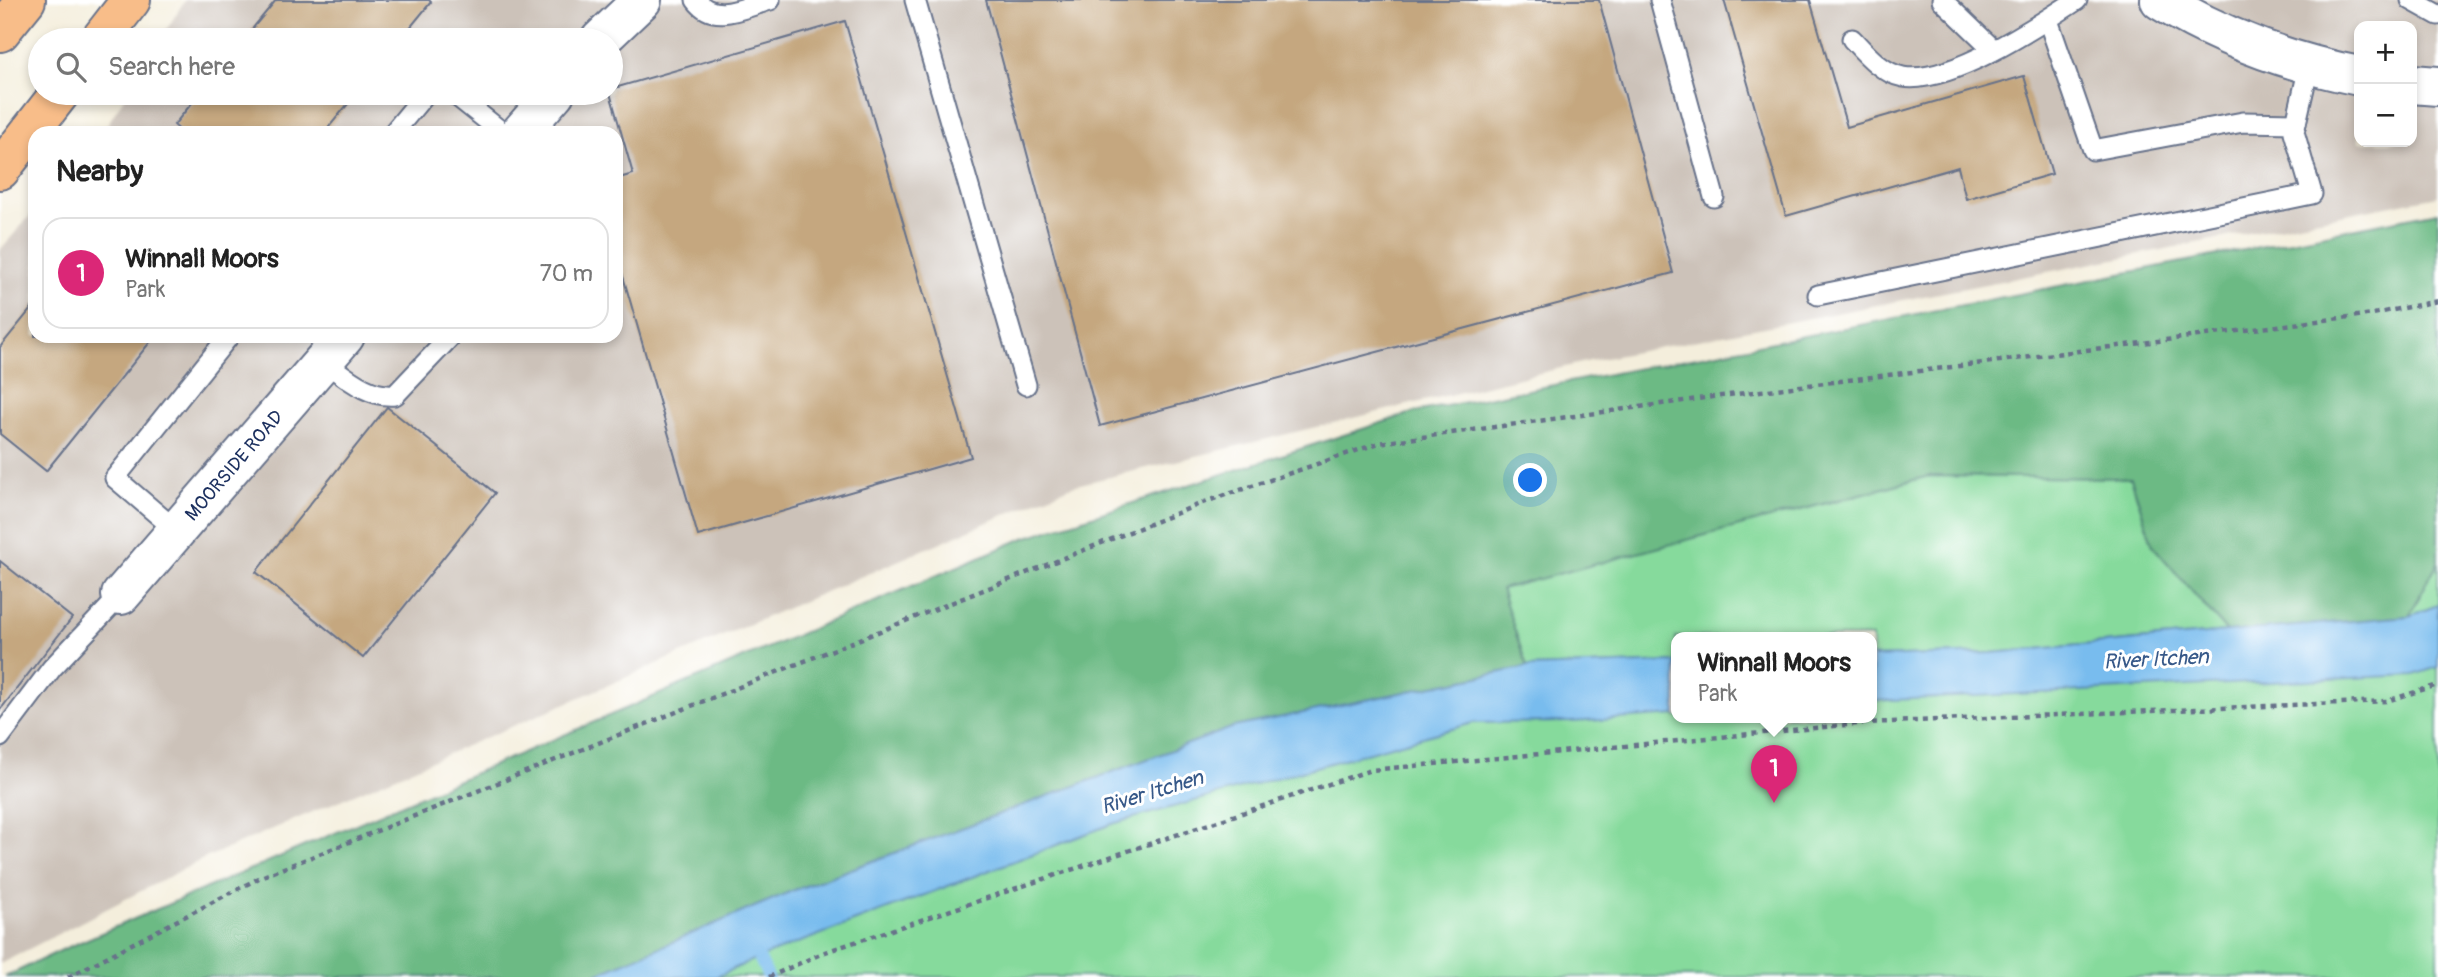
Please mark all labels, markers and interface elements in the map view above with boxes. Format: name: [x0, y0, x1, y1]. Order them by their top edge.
map controls: [2354, 21, 2417, 147]
button: +: [2354, 21, 2417, 84]
search box: [28, 28, 623, 105]
icon: search: [52, 48, 90, 86]
text: Search here: [108, 51, 235, 83]
button: −: [2354, 84, 2417, 147]
text: Nearby: [56, 153, 143, 190]
text: Winnall Moors: [125, 243, 279, 275]
text: 1: [77, 259, 86, 288]
text: 70 m: [540, 259, 593, 288]
text: Park: [125, 275, 165, 304]
street label: MOORSIDE ROAD: [180, 405, 289, 526]
your location: [1513, 463, 1547, 497]
popup: [1671, 632, 1877, 723]
water label: River Itchen: [2103, 643, 2210, 676]
text: Winnall Moors: [1697, 647, 1851, 679]
text: Park: [1697, 679, 1737, 708]
pin: 1: [1751, 745, 1797, 803]
water label: River Itchen: [1098, 764, 1207, 821]

